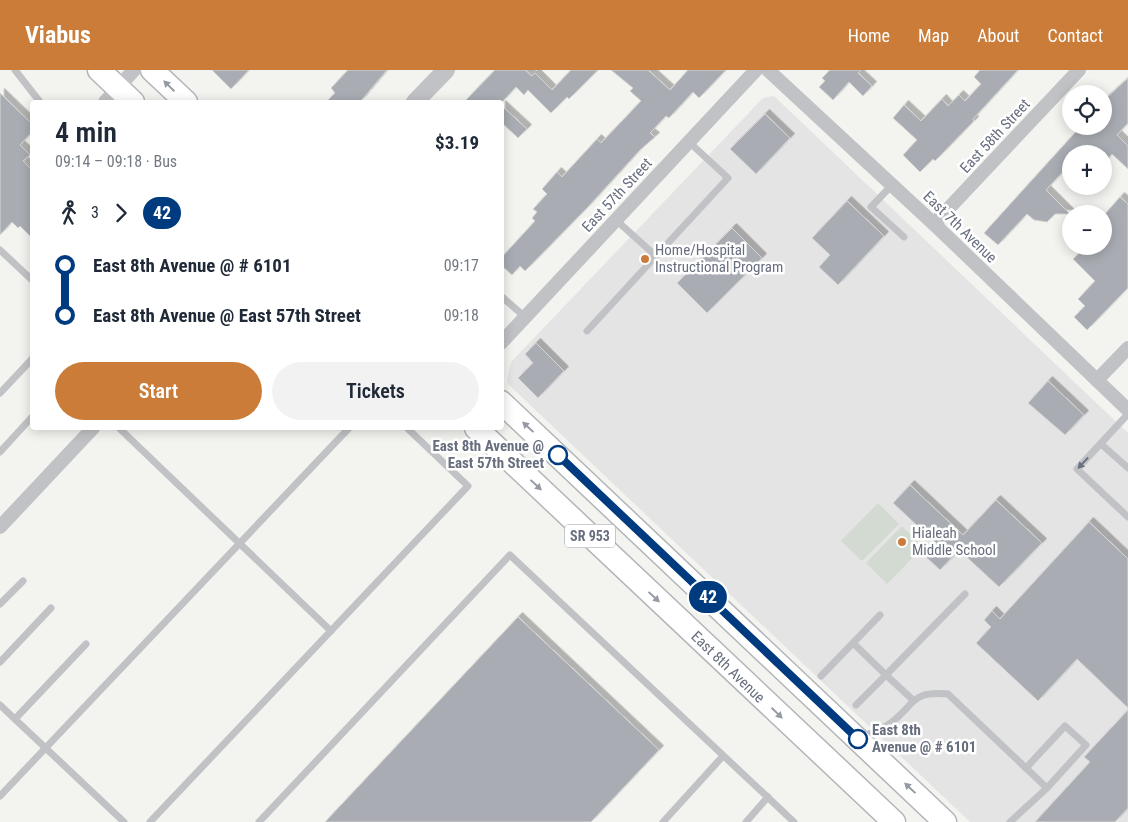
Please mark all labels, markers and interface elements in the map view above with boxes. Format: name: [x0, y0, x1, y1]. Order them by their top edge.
text: Viabus: [25, 21, 91, 49]
text: Home: [848, 25, 890, 46]
text: Map: [918, 25, 949, 46]
text: About: [977, 25, 1019, 46]
text: Contact: [1047, 25, 1103, 46]
one-way arrow: [163, 80, 175, 92]
map controls: [1062, 85, 1112, 255]
button: locate: [1062, 85, 1112, 135]
street label: East 58th Street: [956, 95, 1034, 177]
text: 4 min: [55, 116, 117, 149]
text: $3.19: [435, 131, 479, 154]
button: +: [1062, 145, 1112, 195]
text: 09:14 – 09:18 · Bus: [55, 152, 177, 171]
street label: East 57th Street: [578, 154, 656, 236]
street label: East 7th Avenue: [920, 188, 1000, 266]
icon: walk: [55, 199, 83, 227]
icon: forward: [107, 199, 135, 227]
text: 42: [153, 202, 171, 223]
text: 3: [91, 203, 99, 222]
button: −: [1062, 205, 1112, 255]
place label: Home/Hospital Instructional Program: [655, 241, 783, 276]
marker: Home/Hospital Instructional Program: [639, 253, 651, 265]
text: East 8th Avenue @ # 6101: [93, 254, 292, 277]
text: 09:17: [444, 256, 479, 275]
text: East 8th Avenue @ East 57th Street: [93, 304, 361, 327]
text: 09:18: [444, 306, 479, 325]
button: Start: [55, 362, 262, 420]
button: Tickets: [272, 362, 479, 420]
one-way arrow: [522, 421, 534, 433]
place label: East 8th Avenue @ East 57th Street: [432, 437, 544, 472]
marker: East 8th Avenue @ East 57th Street: [548, 445, 568, 465]
one-way arrow: [1077, 456, 1089, 468]
one-way arrow: [530, 479, 542, 491]
road number: SR 953: [565, 524, 615, 548]
place label: Hialeah Middle School: [912, 524, 996, 559]
marker: Hialeah Middle School: [896, 536, 908, 548]
line badge: 42: [686, 581, 730, 613]
text: 42: [699, 586, 717, 607]
one-way arrow: [648, 591, 660, 603]
street label: East 8th Avenue: [688, 628, 768, 706]
one-way arrow: [771, 707, 783, 719]
place label: East 8th Avenue @ # 6101: [872, 721, 976, 756]
marker: East 8th Avenue @ # 6101: [848, 729, 868, 749]
one-way arrow: [904, 782, 916, 794]

